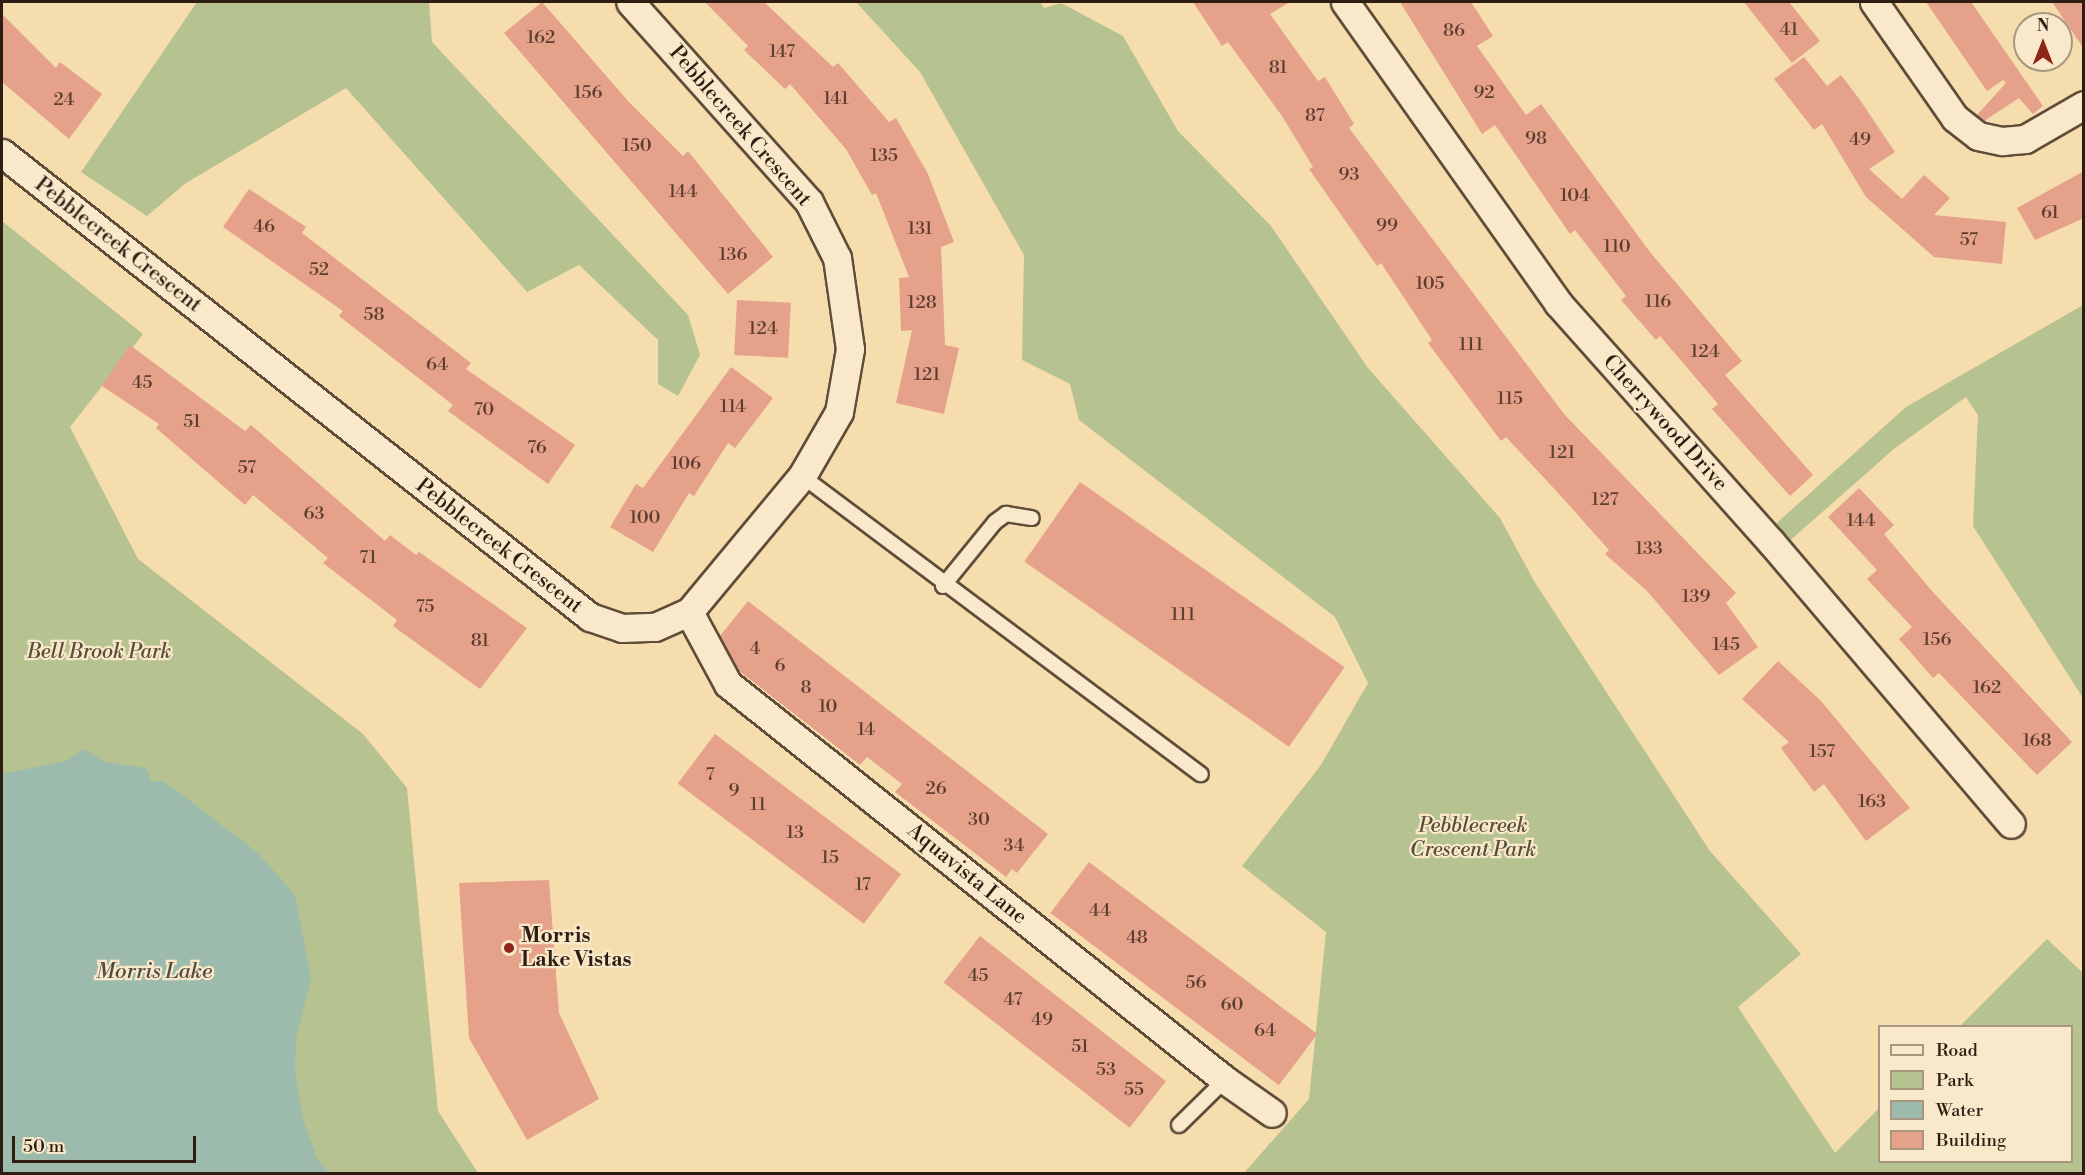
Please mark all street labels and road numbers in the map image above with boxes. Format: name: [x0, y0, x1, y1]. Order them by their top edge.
street label: Pebblecreek Crescent: [663, 40, 817, 212]
street label: Pebblecreek Crescent: [30, 172, 206, 318]
street label: Cherrywood Drive: [1597, 350, 1733, 496]
street label: Pebblecreek Crescent: [411, 473, 587, 619]
street label: Aquavista Lane: [902, 818, 1032, 930]

